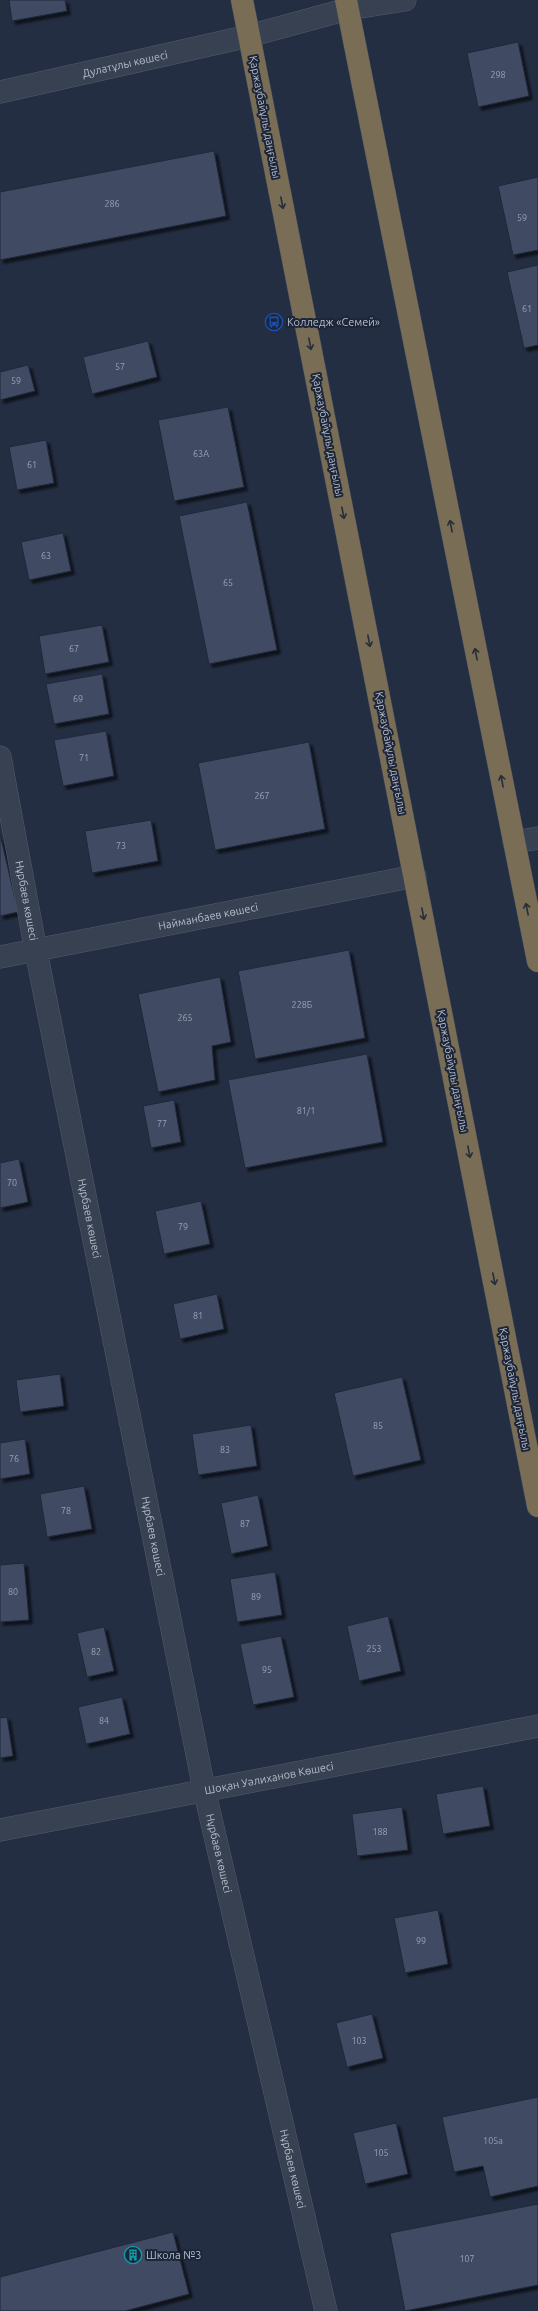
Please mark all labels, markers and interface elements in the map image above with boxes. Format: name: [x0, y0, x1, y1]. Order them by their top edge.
street label: Дулатұлы көшесі: [81, 48, 169, 79]
street label: Қаржаубайұлы даңғылы: [247, 55, 283, 179]
house number: 298: [490, 70, 506, 80]
one-way arrow: [278, 196, 286, 209]
house number: 286: [104, 199, 120, 209]
house number: 59: [517, 213, 527, 223]
house number: 61: [522, 304, 532, 314]
bus stop icon: Колледж «Семей»: [264, 312, 284, 332]
place label: Колледж «Семей»: [287, 316, 380, 328]
one-way arrow: [306, 337, 314, 350]
house number: 57: [115, 362, 125, 372]
street label: Қаржаубайұлы даңғылы: [310, 373, 346, 497]
house number: 59: [11, 376, 21, 386]
house number: 63А: [193, 449, 209, 459]
house number: 61: [27, 460, 37, 470]
one-way arrow: [340, 506, 348, 519]
one-way arrow: [447, 520, 455, 533]
house number: 63: [41, 551, 51, 561]
house number: 65: [223, 578, 233, 588]
one-way arrow: [365, 634, 373, 647]
house number: 67: [69, 644, 79, 654]
one-way arrow: [472, 648, 480, 661]
street label: Қаржаубайұлы даңғылы: [373, 691, 409, 815]
house number: 69: [73, 694, 83, 704]
house number: 71: [79, 753, 89, 763]
one-way arrow: [497, 775, 505, 788]
house number: 267: [254, 791, 270, 801]
house number: 73: [116, 841, 126, 851]
street label: Нұрбаев көшесі: [13, 860, 40, 941]
street label: Найманбаев көшесі: [157, 901, 259, 932]
one-way arrow: [523, 902, 531, 915]
one-way arrow: [419, 907, 427, 920]
house number: 228Б: [292, 1000, 313, 1010]
street label: Қаржаубайұлы даңғылы: [435, 1009, 471, 1133]
house number: 265: [177, 1013, 193, 1023]
house number: 81/1: [297, 1106, 315, 1116]
house number: 77: [157, 1119, 167, 1129]
one-way arrow: [465, 1145, 473, 1158]
street label: Нұрбаев көшесі: [76, 1177, 103, 1259]
house number: 70: [7, 1178, 17, 1188]
house number: 79: [178, 1222, 188, 1232]
one-way arrow: [490, 1272, 498, 1285]
house number: 81: [193, 1311, 203, 1321]
street label: Қаржаубайұлы даңғылы: [497, 1327, 533, 1451]
house number: 85: [373, 1421, 383, 1431]
house number: 83: [220, 1445, 230, 1455]
house number: 76: [9, 1454, 19, 1464]
street label: Нұрбаев көшесі: [139, 1495, 167, 1577]
house number: 78: [61, 1506, 71, 1516]
house number: 87: [240, 1519, 250, 1529]
house number: 80: [8, 1587, 18, 1597]
house number: 89: [251, 1592, 261, 1602]
house number: 253: [366, 1644, 382, 1654]
house number: 82: [91, 1647, 101, 1657]
house number: 95: [262, 1665, 272, 1675]
house number: 84: [99, 1716, 109, 1726]
street label: Шоқан Уәлиханов Көшесі: [203, 1760, 335, 1796]
street label: Нұрбаев көшесі: [204, 1812, 234, 1894]
house number: 188: [372, 1827, 388, 1837]
house number: 99: [416, 1936, 426, 1946]
house number: 103: [351, 2036, 367, 2046]
street label: Нұрбаев көшесі: [278, 2128, 308, 2210]
house number: 105а: [483, 2136, 503, 2146]
house number: 105: [373, 2148, 389, 2158]
building icon: Школа №3: [123, 2245, 143, 2265]
place label: Школа №3: [146, 2249, 201, 2261]
house number: 107: [459, 2254, 475, 2264]

